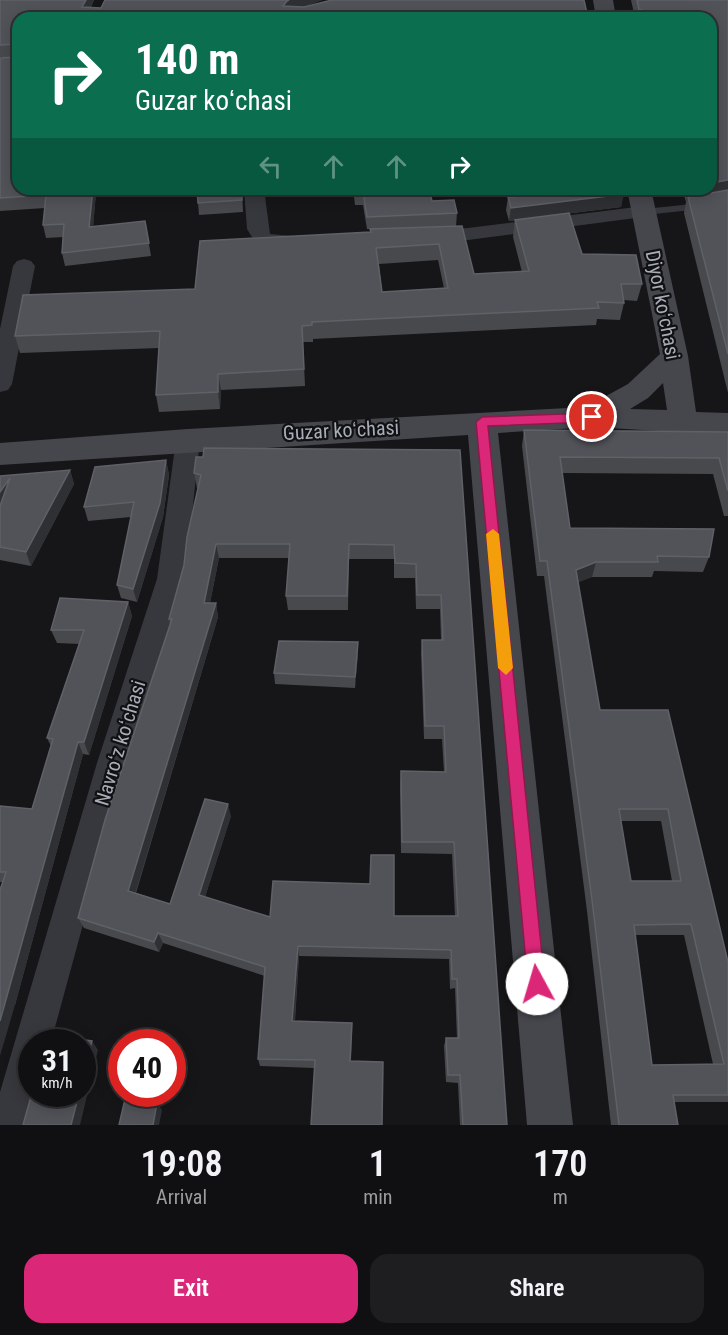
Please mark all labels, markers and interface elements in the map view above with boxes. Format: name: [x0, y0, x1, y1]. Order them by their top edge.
text: 140 m: [135, 35, 240, 84]
icon: right: [36, 36, 114, 114]
text: Guzar koʻchasi: [135, 85, 292, 117]
icon: left: [254, 150, 287, 183]
icon: ahead: [317, 150, 350, 183]
icon: ahead: [380, 150, 413, 183]
icon: right: [443, 150, 476, 183]
street label: Diyor koʻchasi: [641, 248, 685, 362]
pin: [566, 391, 617, 442]
icon: arrive: [575, 400, 608, 433]
street label: Guzar koʻchasi: [282, 415, 400, 445]
street label: Navroʻz koʻchasi: [90, 677, 150, 809]
position arrow: [505, 952, 569, 1016]
speed limit sign: 40: [108, 1029, 186, 1107]
text: 31: [42, 1043, 72, 1078]
text: km/h: [42, 1074, 72, 1092]
text: 19:08: [141, 1143, 223, 1185]
text: 1: [369, 1143, 387, 1185]
text: 170: [533, 1143, 587, 1185]
text: Arrival: [156, 1185, 207, 1209]
text: min: [363, 1185, 392, 1209]
text: m: [553, 1185, 568, 1209]
button: Exit: [24, 1254, 358, 1323]
button: Share: [370, 1254, 704, 1323]

